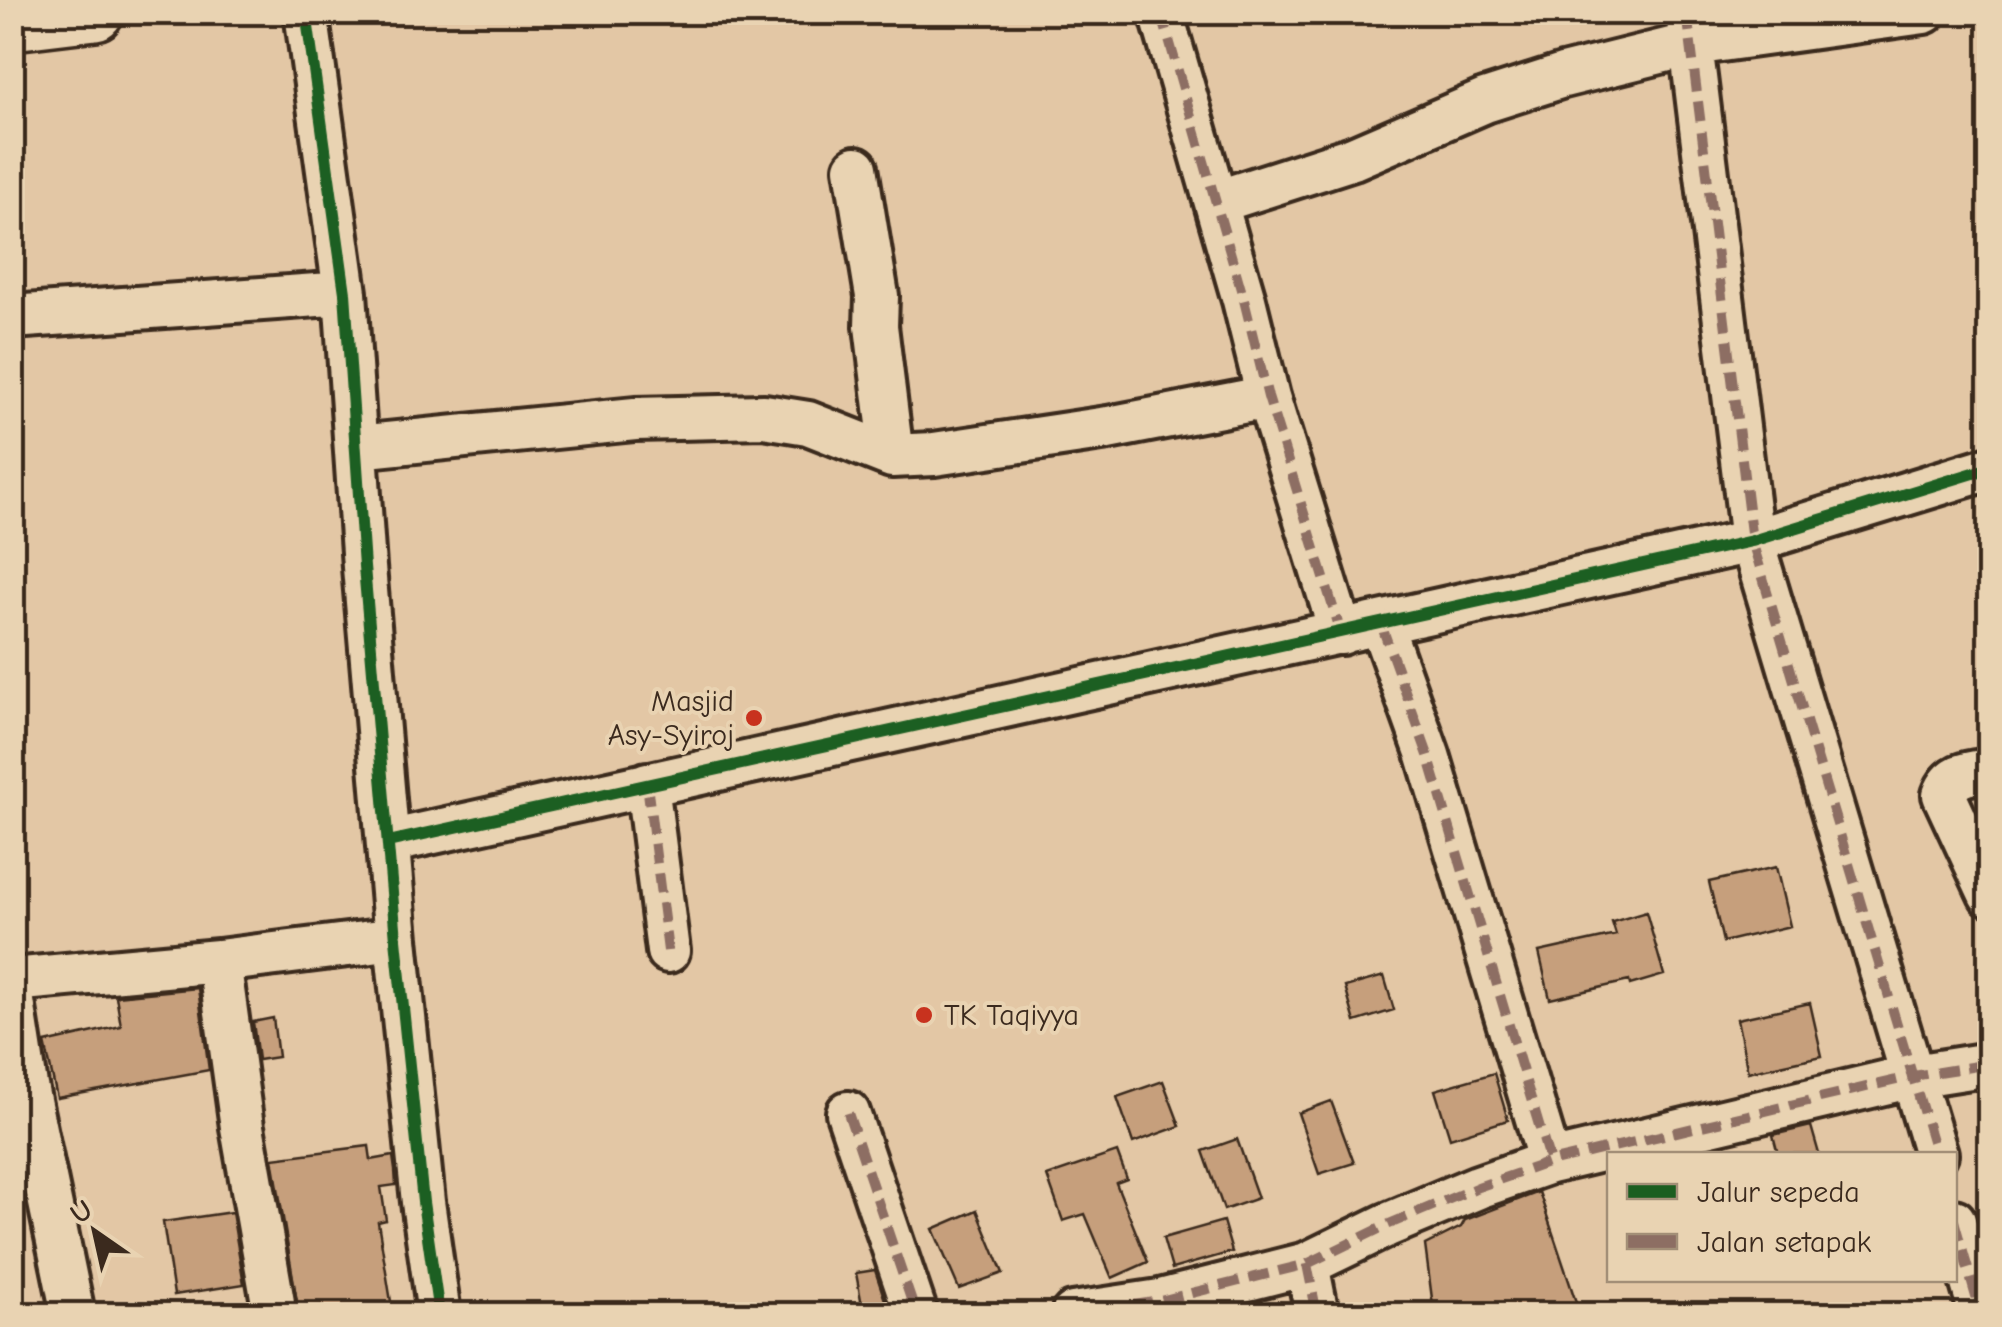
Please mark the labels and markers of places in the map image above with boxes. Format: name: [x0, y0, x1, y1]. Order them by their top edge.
place label: Masjid Asy-Syiroj: [608, 684, 734, 753]
marker: Masjid Asy-Syiroj: [743, 707, 765, 729]
place label: TK Taqiyya: [944, 998, 1079, 1033]
marker: TK Taqiyya: [913, 1004, 935, 1026]

